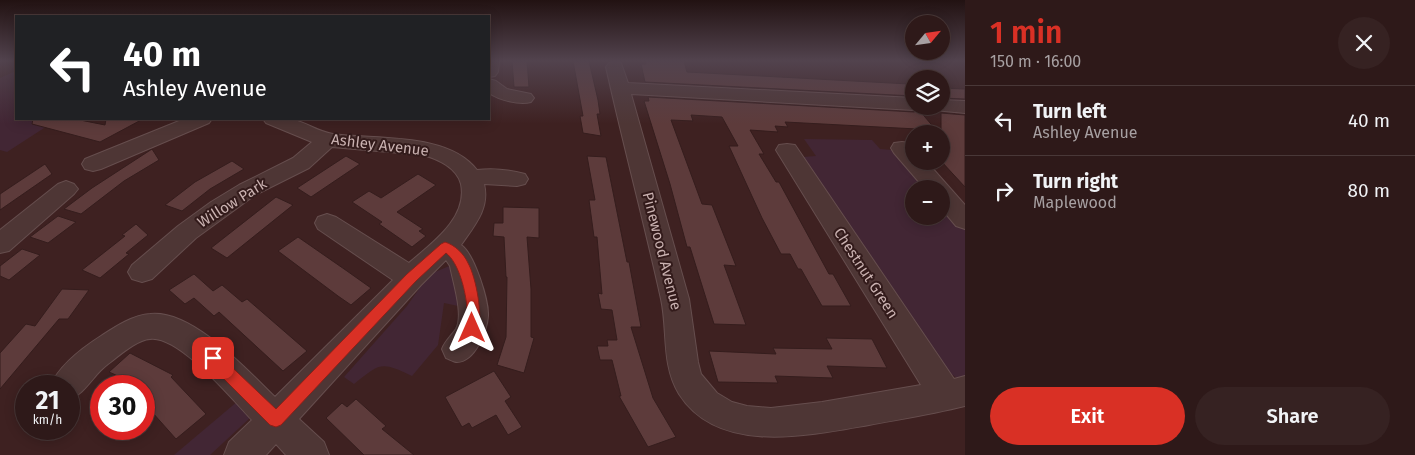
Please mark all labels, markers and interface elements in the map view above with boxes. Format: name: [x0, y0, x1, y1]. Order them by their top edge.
north arrow: [905, 15, 950, 60]
map controls: [905, 15, 950, 225]
text: 1 min: [990, 15, 1062, 51]
button: close: [1338, 17, 1390, 69]
text: 40 m: [123, 33, 201, 75]
icon: left: [40, 35, 105, 100]
text: 150 m · 16:00: [990, 52, 1081, 71]
button: layers: [905, 70, 950, 115]
text: Ashley Avenue: [123, 75, 267, 102]
text: Turn left: [1033, 100, 1107, 123]
icon: left: [990, 107, 1018, 135]
text: 40 m: [1348, 109, 1390, 132]
text: Ashley Avenue: [1033, 123, 1138, 142]
button: +: [905, 125, 950, 170]
street label: Ashley Avenue: [330, 130, 430, 160]
text: Turn right: [1033, 170, 1118, 193]
street label: Willow Park: [194, 174, 270, 231]
icon: right: [990, 177, 1018, 205]
text: 80 m: [1348, 179, 1390, 202]
button: −: [905, 180, 950, 225]
street label: Pinewood Avenue: [639, 190, 685, 312]
text: Maplewood: [1033, 193, 1117, 212]
street label: Chestnut Green: [830, 224, 902, 322]
position arrow: [445, 301, 497, 353]
pin: [192, 337, 234, 379]
icon: arrive: [199, 344, 227, 372]
speed limit sign: 30: [90, 375, 155, 440]
text: 21: [36, 386, 59, 416]
button: Exit: [990, 387, 1185, 445]
button: Share: [1195, 387, 1390, 445]
text: km/h: [33, 413, 62, 427]

